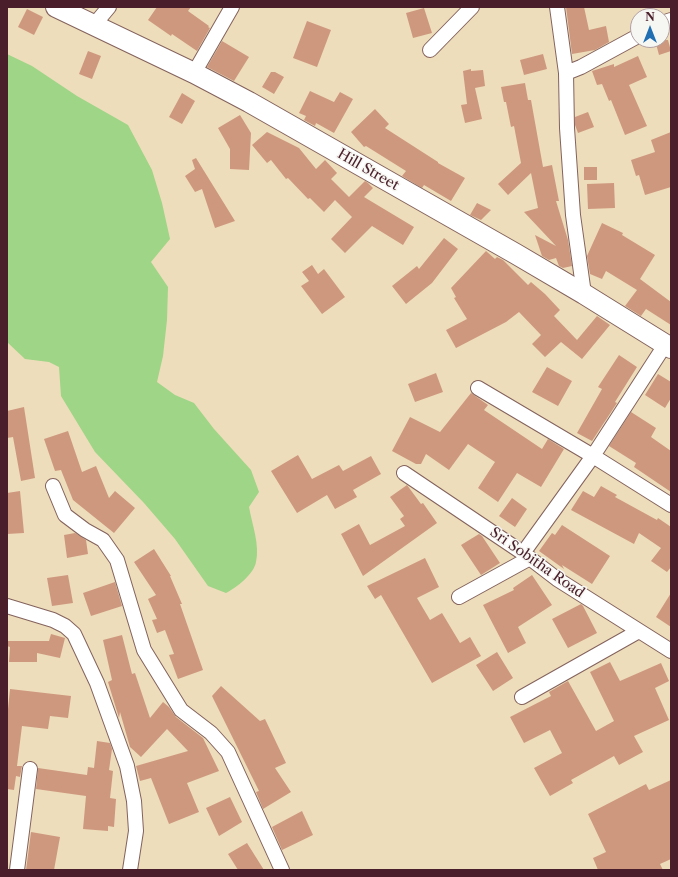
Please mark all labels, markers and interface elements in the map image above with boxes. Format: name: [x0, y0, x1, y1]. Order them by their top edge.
north arrow: [630, 8, 670, 48]
text: N: [645, 10, 655, 24]
street label: Hill Street: [334, 146, 402, 194]
street label: Sri Sobitha Road: [487, 524, 587, 602]

